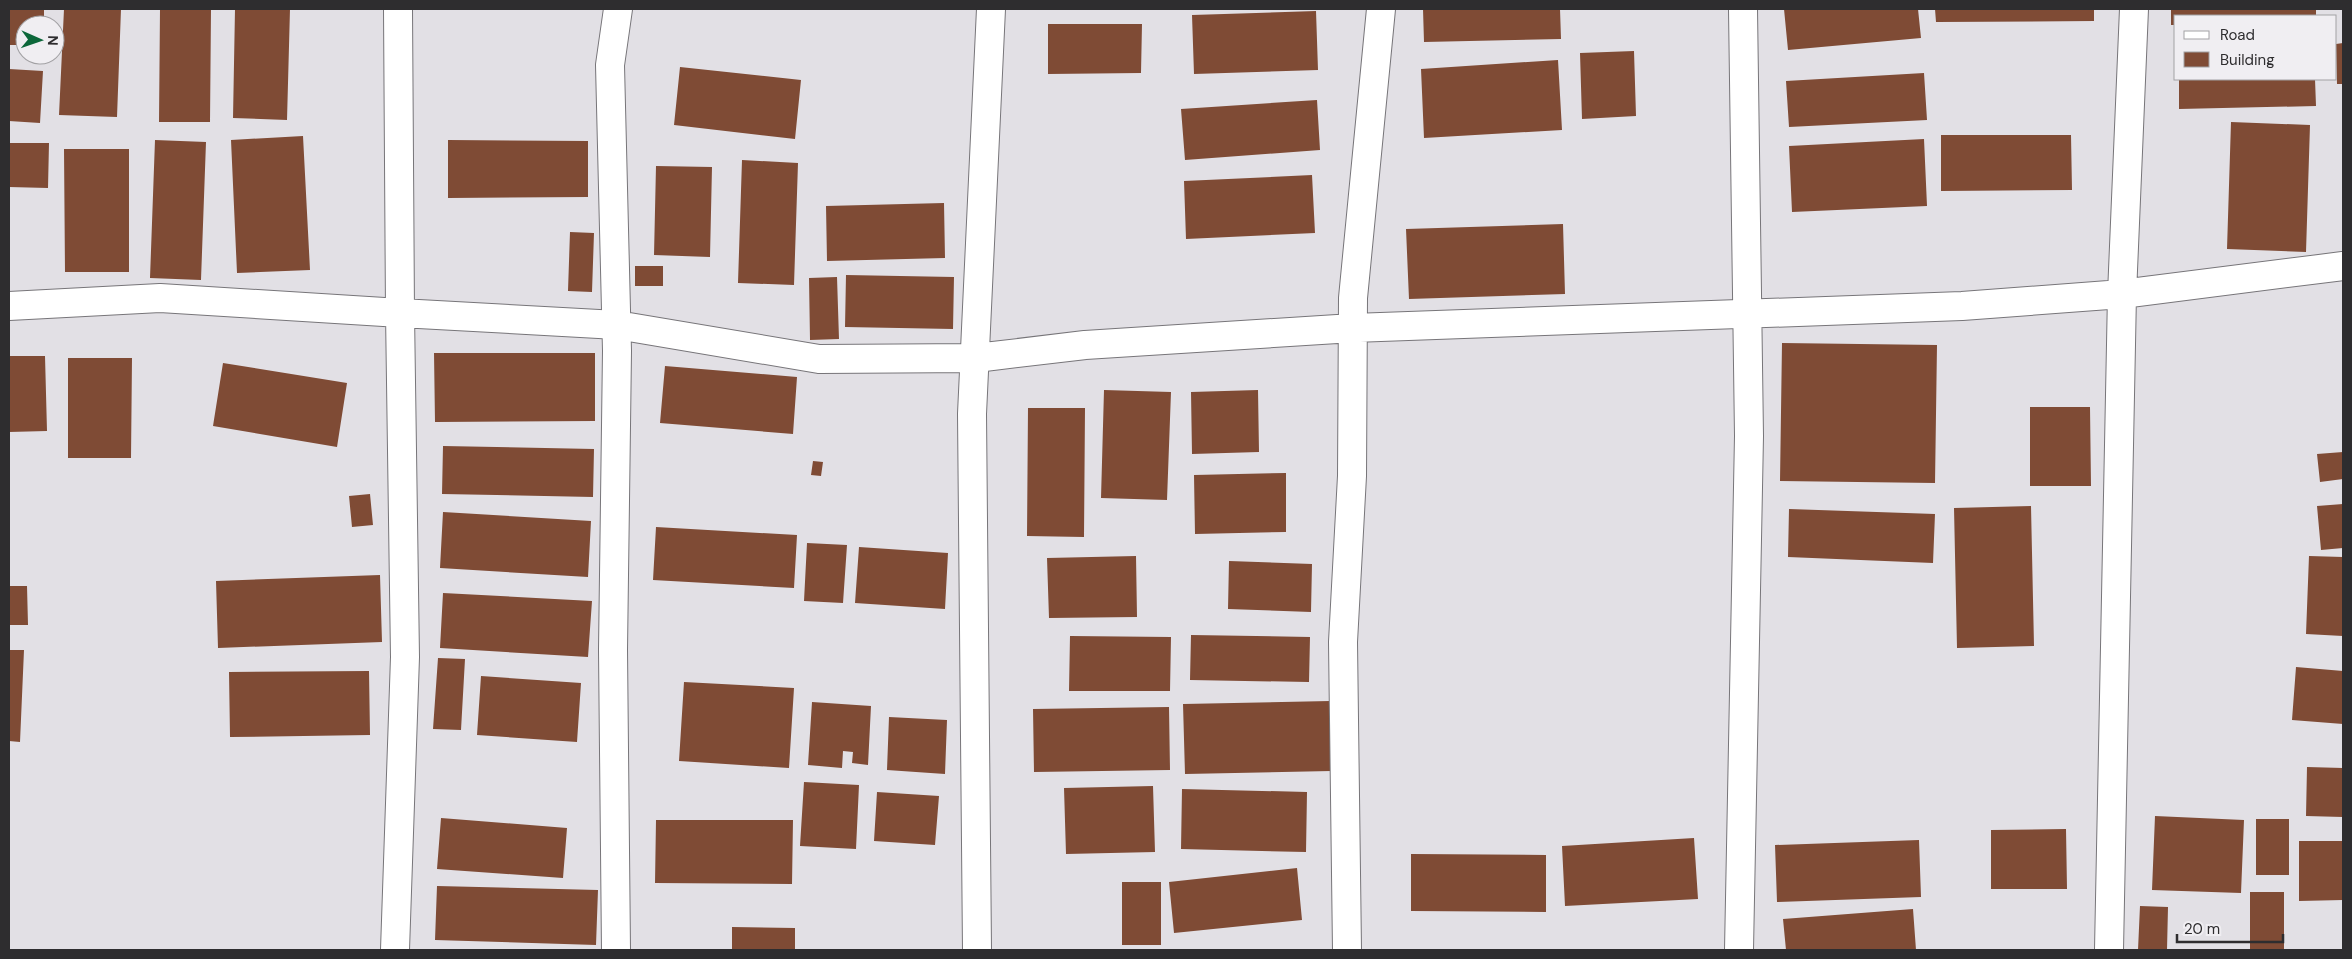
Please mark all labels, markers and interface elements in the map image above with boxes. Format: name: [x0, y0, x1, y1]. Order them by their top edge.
north arrow: [15, 15, 65, 65]
legend: [2174, 15, 2337, 80]
text: Road: [2220, 25, 2255, 45]
text: N: [44, 35, 62, 46]
text: Building: [2220, 50, 2275, 70]
scale bar: [2177, 912, 2283, 944]
text: 20 m: [2184, 919, 2220, 939]

